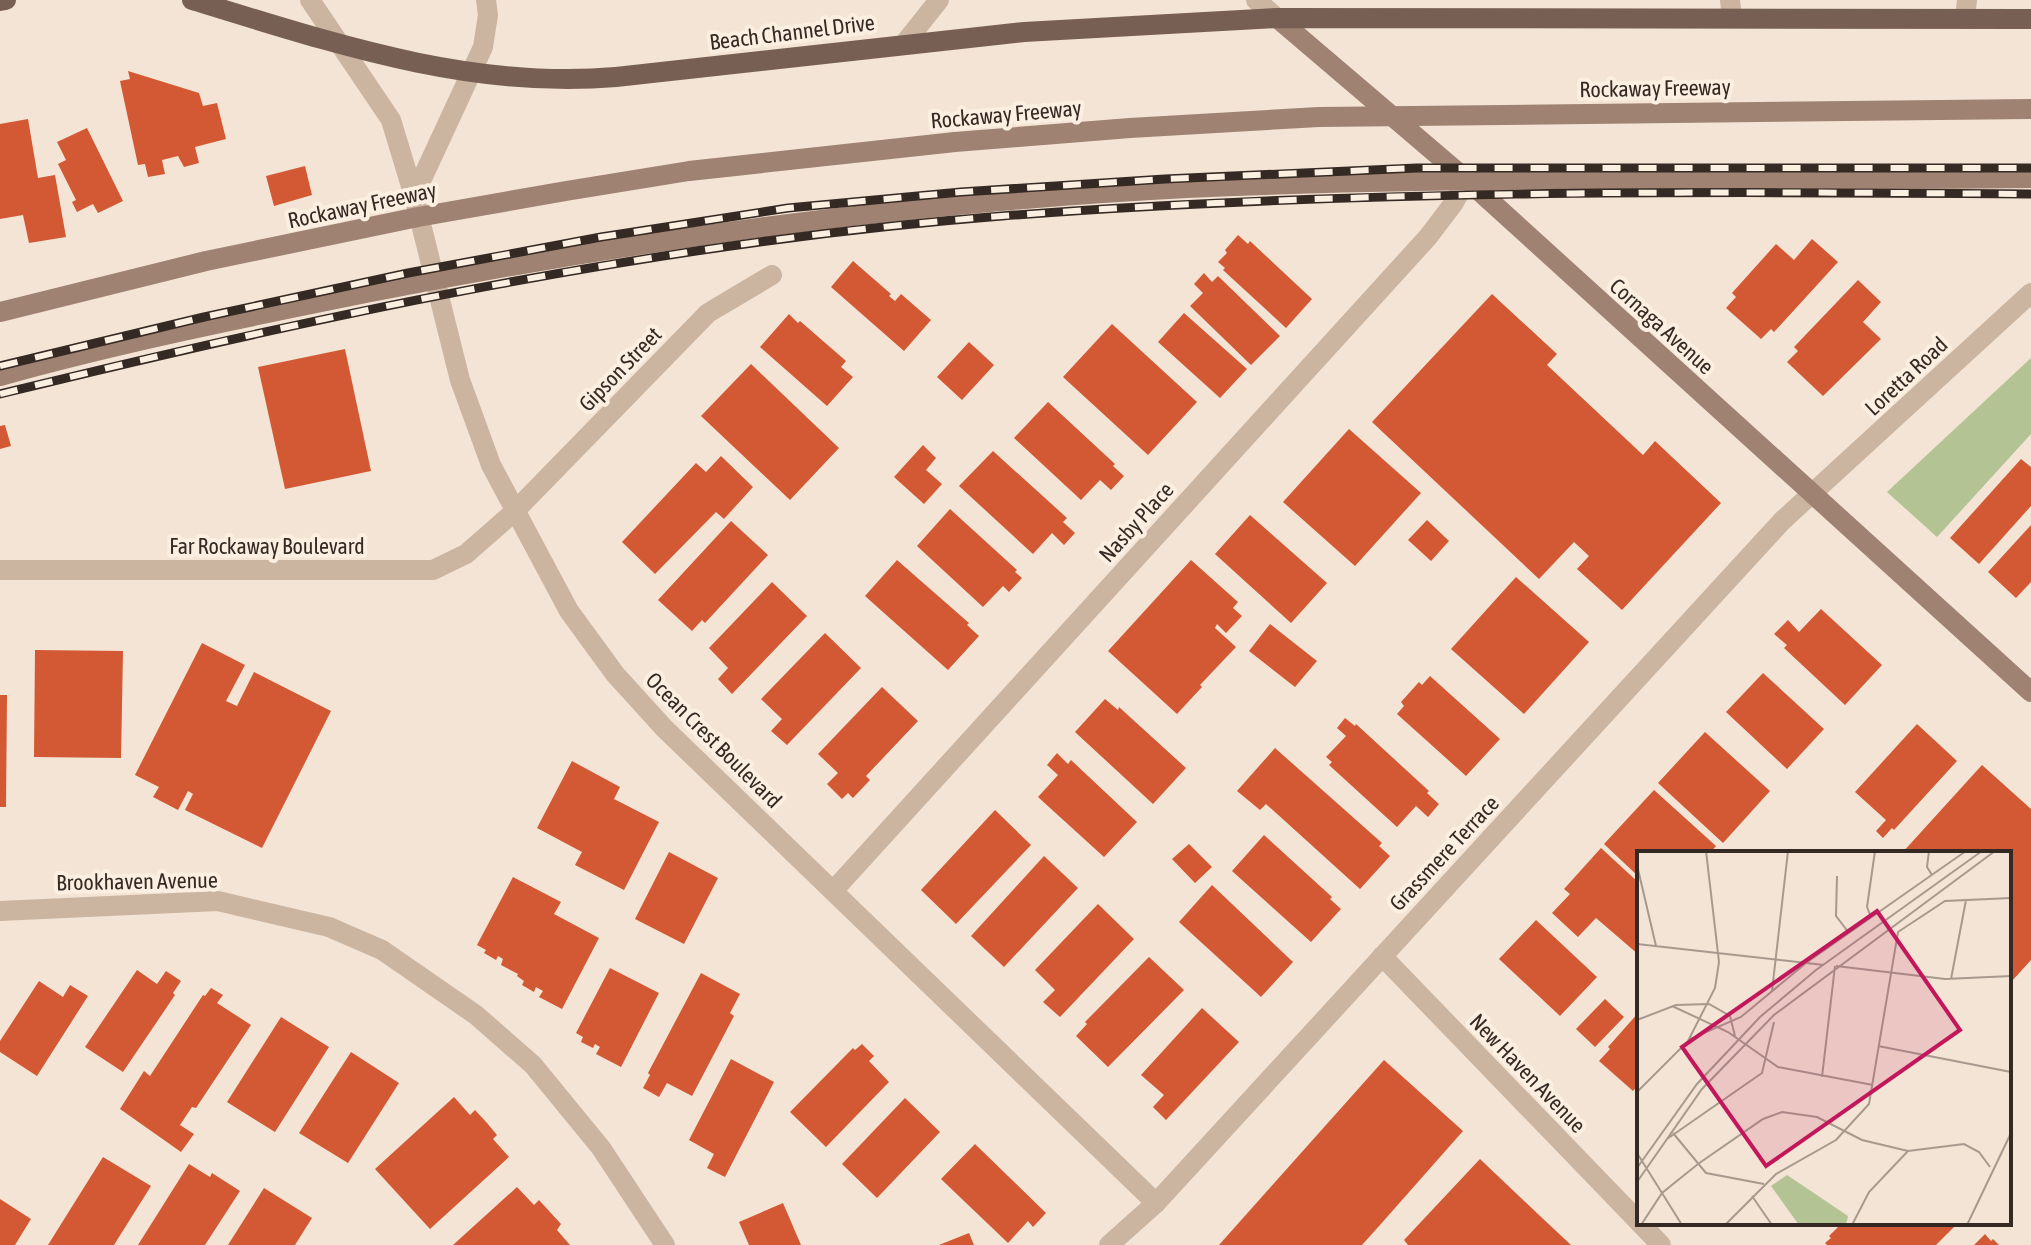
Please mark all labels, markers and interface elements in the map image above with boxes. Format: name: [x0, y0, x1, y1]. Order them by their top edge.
street label: Beach Channel Drive: [708, 9, 876, 55]
street label: Rockaway Freeway: [1579, 74, 1731, 102]
street label: Rockaway Freeway: [929, 94, 1083, 134]
street label: Rockaway Freeway: [285, 177, 439, 233]
street label: Cornaga Avenue: [1605, 273, 1719, 379]
street label: Gipson Street: [573, 321, 667, 417]
street label: Loretta Road: [1859, 331, 1953, 421]
street label: Nasby Place: [1093, 477, 1179, 567]
street label: Far Rockaway Boulevard: [169, 533, 365, 559]
street label: Ocean Crest Boulevard: [641, 667, 787, 813]
street label: Grassmere Terrace: [1384, 790, 1504, 916]
inset map: [1637, 851, 2011, 1225]
street label: Brookhaven Avenue: [56, 867, 218, 895]
street label: New Haven Avenue: [1465, 1008, 1591, 1138]

